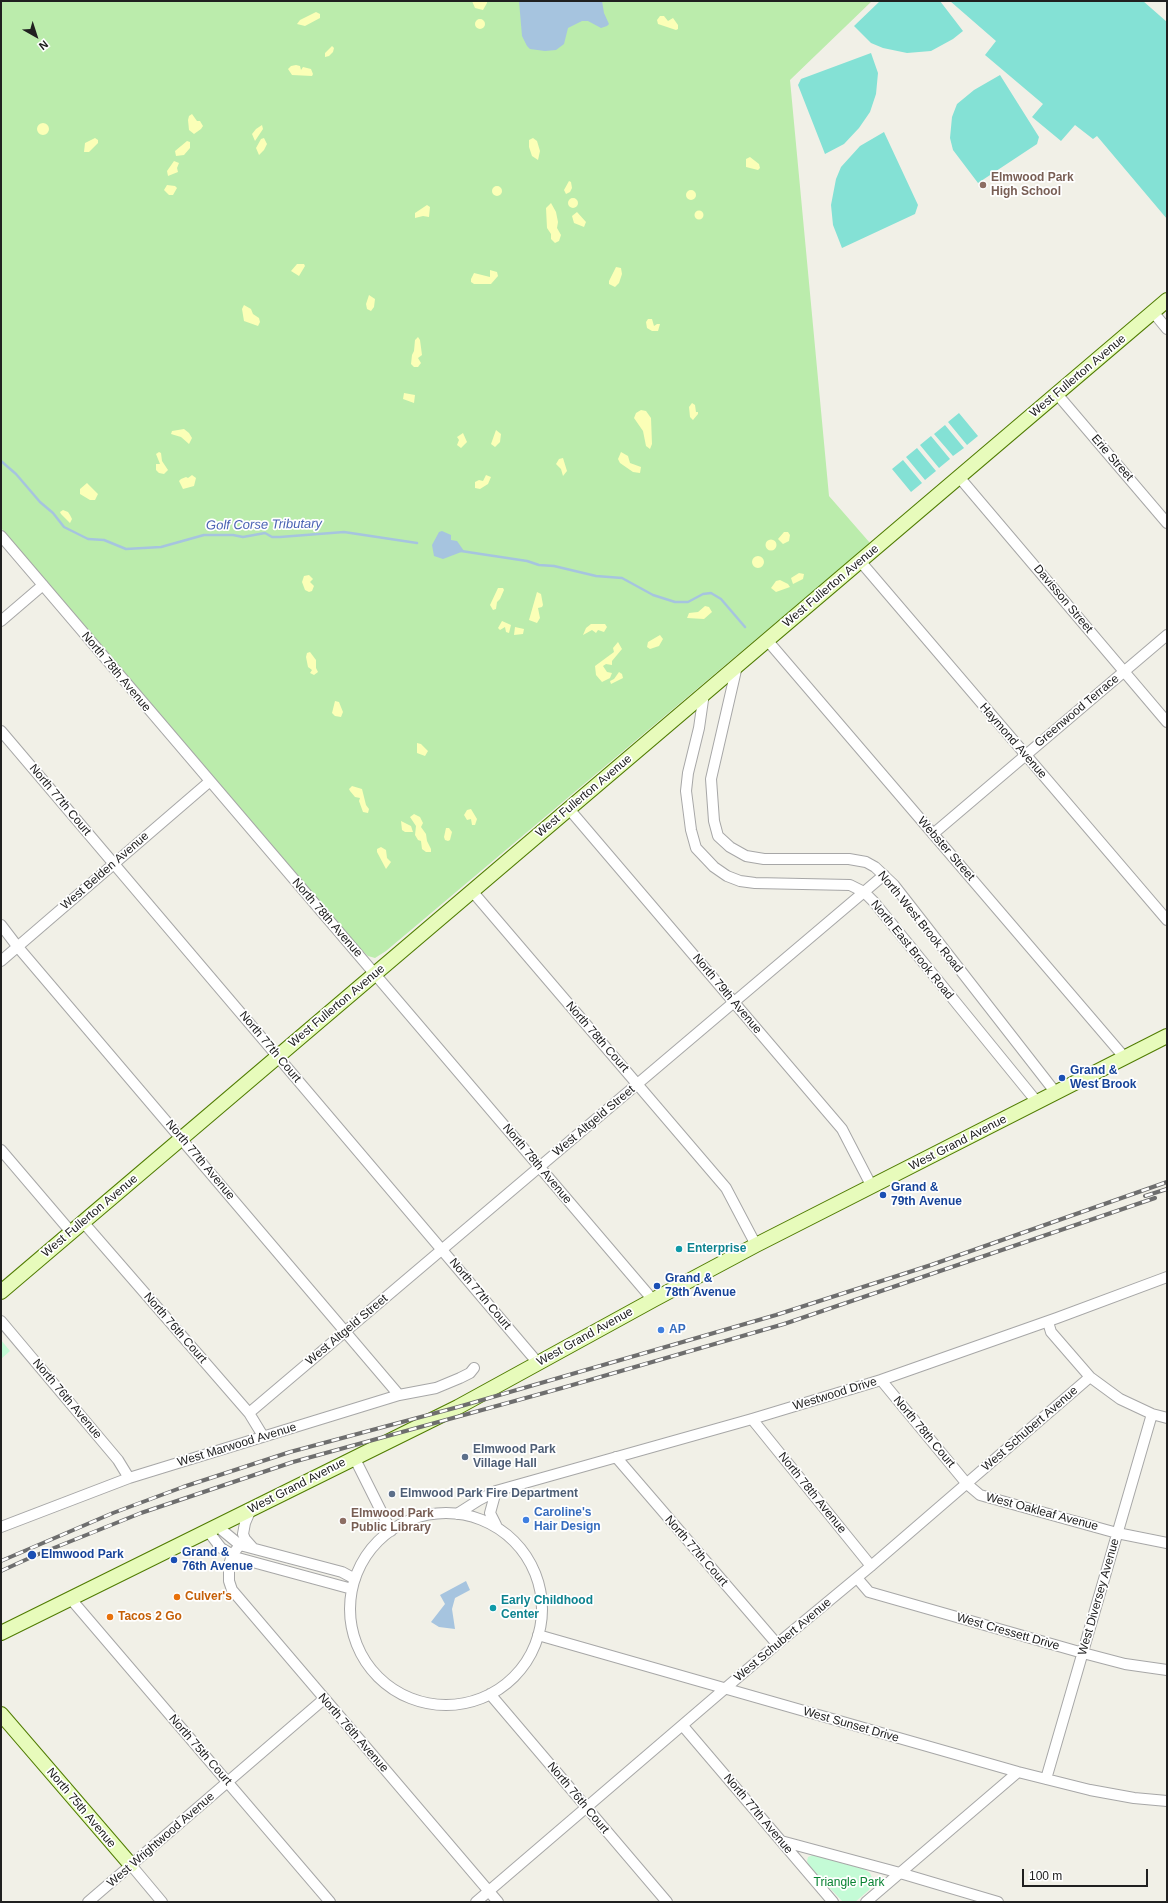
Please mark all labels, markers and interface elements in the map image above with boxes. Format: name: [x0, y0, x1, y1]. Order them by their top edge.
north arrow: [16, 16, 56, 56]
text: N: [37, 38, 50, 52]
place label: Elmwood Park High School: [991, 171, 1074, 199]
marker: Elmwood Park High School: [978, 180, 988, 190]
street label: West Fullerton Avenue: [1027, 332, 1129, 420]
street label: Erie Street: [1088, 432, 1136, 484]
water label: Golf Corse Tributary: [206, 516, 322, 534]
street label: West Fullerton Avenue: [780, 542, 882, 630]
street label: Davisson Street: [1030, 562, 1096, 636]
street label: North 78th Avenue: [78, 629, 154, 715]
street label: Greenwood Terrace: [1032, 672, 1122, 750]
street label: Haymond Avenue: [976, 700, 1050, 782]
street label: West Fullerton Avenue: [533, 752, 635, 840]
street label: North 77th Court: [26, 761, 94, 839]
street label: Webster Street: [914, 814, 978, 884]
street label: West Belden Avenue: [58, 829, 152, 913]
street label: North West Brook Road: [875, 868, 965, 976]
street label: North 78th Avenue: [289, 876, 365, 960]
street label: North East Brook Road: [868, 898, 956, 1002]
street label: North 79th Avenue: [689, 951, 765, 1037]
street label: West Fullerton Avenue: [286, 962, 388, 1050]
street label: North 78th Court: [562, 999, 632, 1075]
street label: North 77th Court: [236, 1008, 304, 1086]
place label: Grand & West Brook: [1070, 1064, 1136, 1092]
marker: Grand & West Brook: [1057, 1073, 1067, 1083]
street label: West Altgeld Street: [550, 1083, 638, 1159]
street label: West Grand Avenue: [907, 1112, 1009, 1174]
street label: North 77th Avenue: [162, 1117, 238, 1203]
street label: North 78th Avenue: [499, 1121, 575, 1207]
street label: West Fullerton Avenue: [39, 1172, 141, 1260]
place label: Grand & 79th Avenue: [891, 1181, 962, 1209]
marker: Grand & 79th Avenue: [878, 1190, 888, 1200]
place label: Enterprise: [687, 1242, 746, 1256]
marker: Enterprise: [674, 1244, 684, 1254]
street label: North 77th Court: [446, 1255, 514, 1333]
place label: Grand & 78th Avenue: [665, 1272, 736, 1300]
marker: Grand & 78th Avenue: [652, 1281, 662, 1291]
street label: North 76th Court: [140, 1290, 210, 1366]
street label: West Altgeld Street: [303, 1292, 391, 1368]
street label: West Grand Avenue: [534, 1305, 636, 1369]
place label: AP: [669, 1323, 686, 1337]
marker: AP: [656, 1325, 666, 1335]
street label: North 76th Avenue: [29, 1356, 105, 1442]
street label: Westwood Drive: [791, 1374, 879, 1414]
street label: West Schubert Avenue: [979, 1383, 1081, 1475]
street label: North 78th Court: [890, 1393, 958, 1471]
street label: West Marwood Avenue: [176, 1420, 298, 1470]
place label: Elmwood Park Village Hall: [473, 1443, 556, 1471]
street label: North 78th Avenue: [775, 1450, 849, 1536]
marker: Elmwood Park Village Hall: [460, 1452, 470, 1462]
street label: West Grand Avenue: [246, 1455, 348, 1517]
place label: Elmwood Park Fire Department: [400, 1487, 578, 1501]
marker: Elmwood Park Fire Department: [387, 1489, 397, 1499]
street label: West Oakleaf Avenue: [984, 1490, 1100, 1534]
place label: Caroline's Hair Design: [534, 1506, 601, 1534]
place label: Elmwood Park Public Library: [351, 1507, 434, 1535]
street label: North 77th Court: [661, 1513, 731, 1589]
marker: Caroline's Hair Design: [521, 1515, 531, 1525]
marker: Elmwood Park Public Library: [338, 1516, 348, 1526]
street label: West Diversey Avenue: [1075, 1537, 1123, 1657]
place label: Grand & 76th Avenue: [182, 1546, 253, 1574]
place label: Elmwood Park: [41, 1548, 124, 1562]
marker: Elmwood Park: [26, 1549, 38, 1561]
marker: Grand & 76th Avenue: [169, 1555, 179, 1565]
place label: Culver's: [185, 1590, 232, 1604]
marker: Culver's: [172, 1592, 182, 1602]
place label: Early Childhood Center: [501, 1594, 593, 1622]
street label: West Schubert Avenue: [732, 1595, 834, 1685]
marker: Early Childhood Center: [488, 1603, 498, 1613]
place label: Tacos 2 Go: [118, 1610, 182, 1624]
street label: West Cressett Drive: [955, 1610, 1061, 1654]
marker: Tacos 2 Go: [105, 1612, 115, 1622]
street label: North 76th Avenue: [315, 1691, 391, 1775]
street label: West Sunset Drive: [801, 1704, 901, 1746]
street label: North 75th Court: [165, 1712, 235, 1788]
street label: North 76th Court: [544, 1759, 612, 1837]
street label: North 75th Avenue: [43, 1765, 119, 1851]
street label: North 77th Avenue: [720, 1771, 796, 1857]
street label: West Wrightwood Avenue: [104, 1789, 218, 1891]
scale bar: [1024, 1861, 1150, 1887]
text: 100 m: [1029, 1869, 1062, 1883]
park label: Triangle Park: [814, 1876, 884, 1890]

